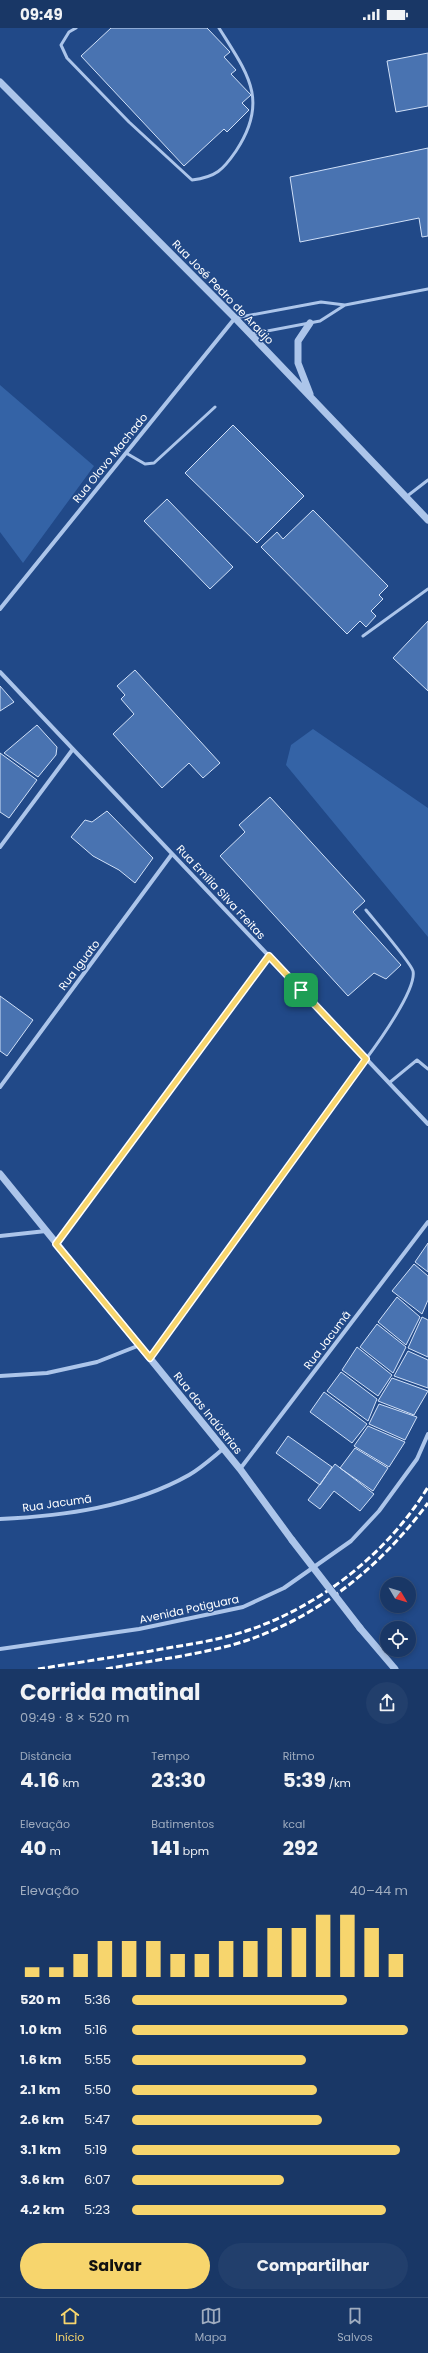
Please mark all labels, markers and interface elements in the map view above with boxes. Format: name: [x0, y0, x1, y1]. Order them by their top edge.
text: 09:49: [20, 4, 63, 25]
street label: Rua José Pedro de Araújo: [169, 236, 277, 348]
street label: Rua Olavo Machado: [69, 410, 151, 506]
street label: Rua Emília Silva Freitas: [173, 841, 269, 943]
street label: Rua Iguato: [55, 936, 103, 994]
pin: [284, 973, 318, 1007]
icon: arrive: [290, 979, 312, 1001]
street label: Rua Jacumã: [300, 1307, 354, 1373]
street label: Rua das Indústrias: [170, 1368, 246, 1458]
street label: Rua Jacumã: [21, 1490, 93, 1516]
north arrow: [380, 1577, 416, 1613]
map controls: [380, 1577, 416, 1657]
street label: Avenida Potiguara: [138, 1591, 240, 1627]
button: locate: [380, 1621, 416, 1657]
text: Corrida matinal: [20, 1677, 201, 1708]
button: share: [366, 1682, 408, 1724]
text: 09:49 · 8 × 520 m: [20, 1708, 129, 1727]
text: Distância: [20, 1748, 72, 1764]
text: Tempo: [151, 1748, 190, 1764]
text: Ritmo: [283, 1748, 314, 1764]
text: 4.16: [20, 1766, 59, 1794]
text: 23:30: [151, 1766, 206, 1794]
text: 5:39: [283, 1766, 326, 1794]
text: km: [59, 1775, 79, 1791]
text: /km: [326, 1775, 351, 1791]
text: Elevação: [20, 1816, 70, 1832]
text: Batimentos: [151, 1816, 214, 1832]
text: kcal: [283, 1816, 305, 1832]
text: 40: [20, 1834, 47, 1862]
text: 141: [151, 1834, 180, 1862]
text: 292: [283, 1834, 318, 1862]
text: m: [47, 1843, 61, 1859]
text: bpm: [180, 1843, 209, 1859]
text: Elevação: [20, 1881, 79, 1900]
text: 40–44 m: [350, 1881, 408, 1900]
text: 520 m: [20, 1990, 61, 2009]
text: 5:36: [84, 1990, 111, 2009]
text: 1.0 km: [20, 2020, 62, 2039]
text: 5:16: [84, 2020, 107, 2039]
text: 1.6 km: [20, 2050, 61, 2069]
text: 5:55: [84, 2050, 111, 2069]
text: 2.1 km: [20, 2080, 61, 2099]
text: 5:50: [84, 2080, 111, 2099]
text: 2.6 km: [20, 2110, 64, 2129]
text: 5:47: [84, 2110, 110, 2129]
text: 3.1 km: [20, 2140, 61, 2159]
text: 5:19: [84, 2140, 107, 2159]
text: 3.6 km: [20, 2170, 64, 2189]
text: 6:07: [84, 2170, 110, 2189]
text: 4.2 km: [20, 2200, 64, 2219]
text: 5:23: [84, 2200, 110, 2219]
button: Salvar: [20, 2243, 210, 2289]
button: Compartilhar: [218, 2243, 408, 2289]
tab: Início: [55, 2305, 84, 2346]
tab: Mapa: [195, 2305, 227, 2346]
tab: Salvos: [337, 2305, 373, 2346]

